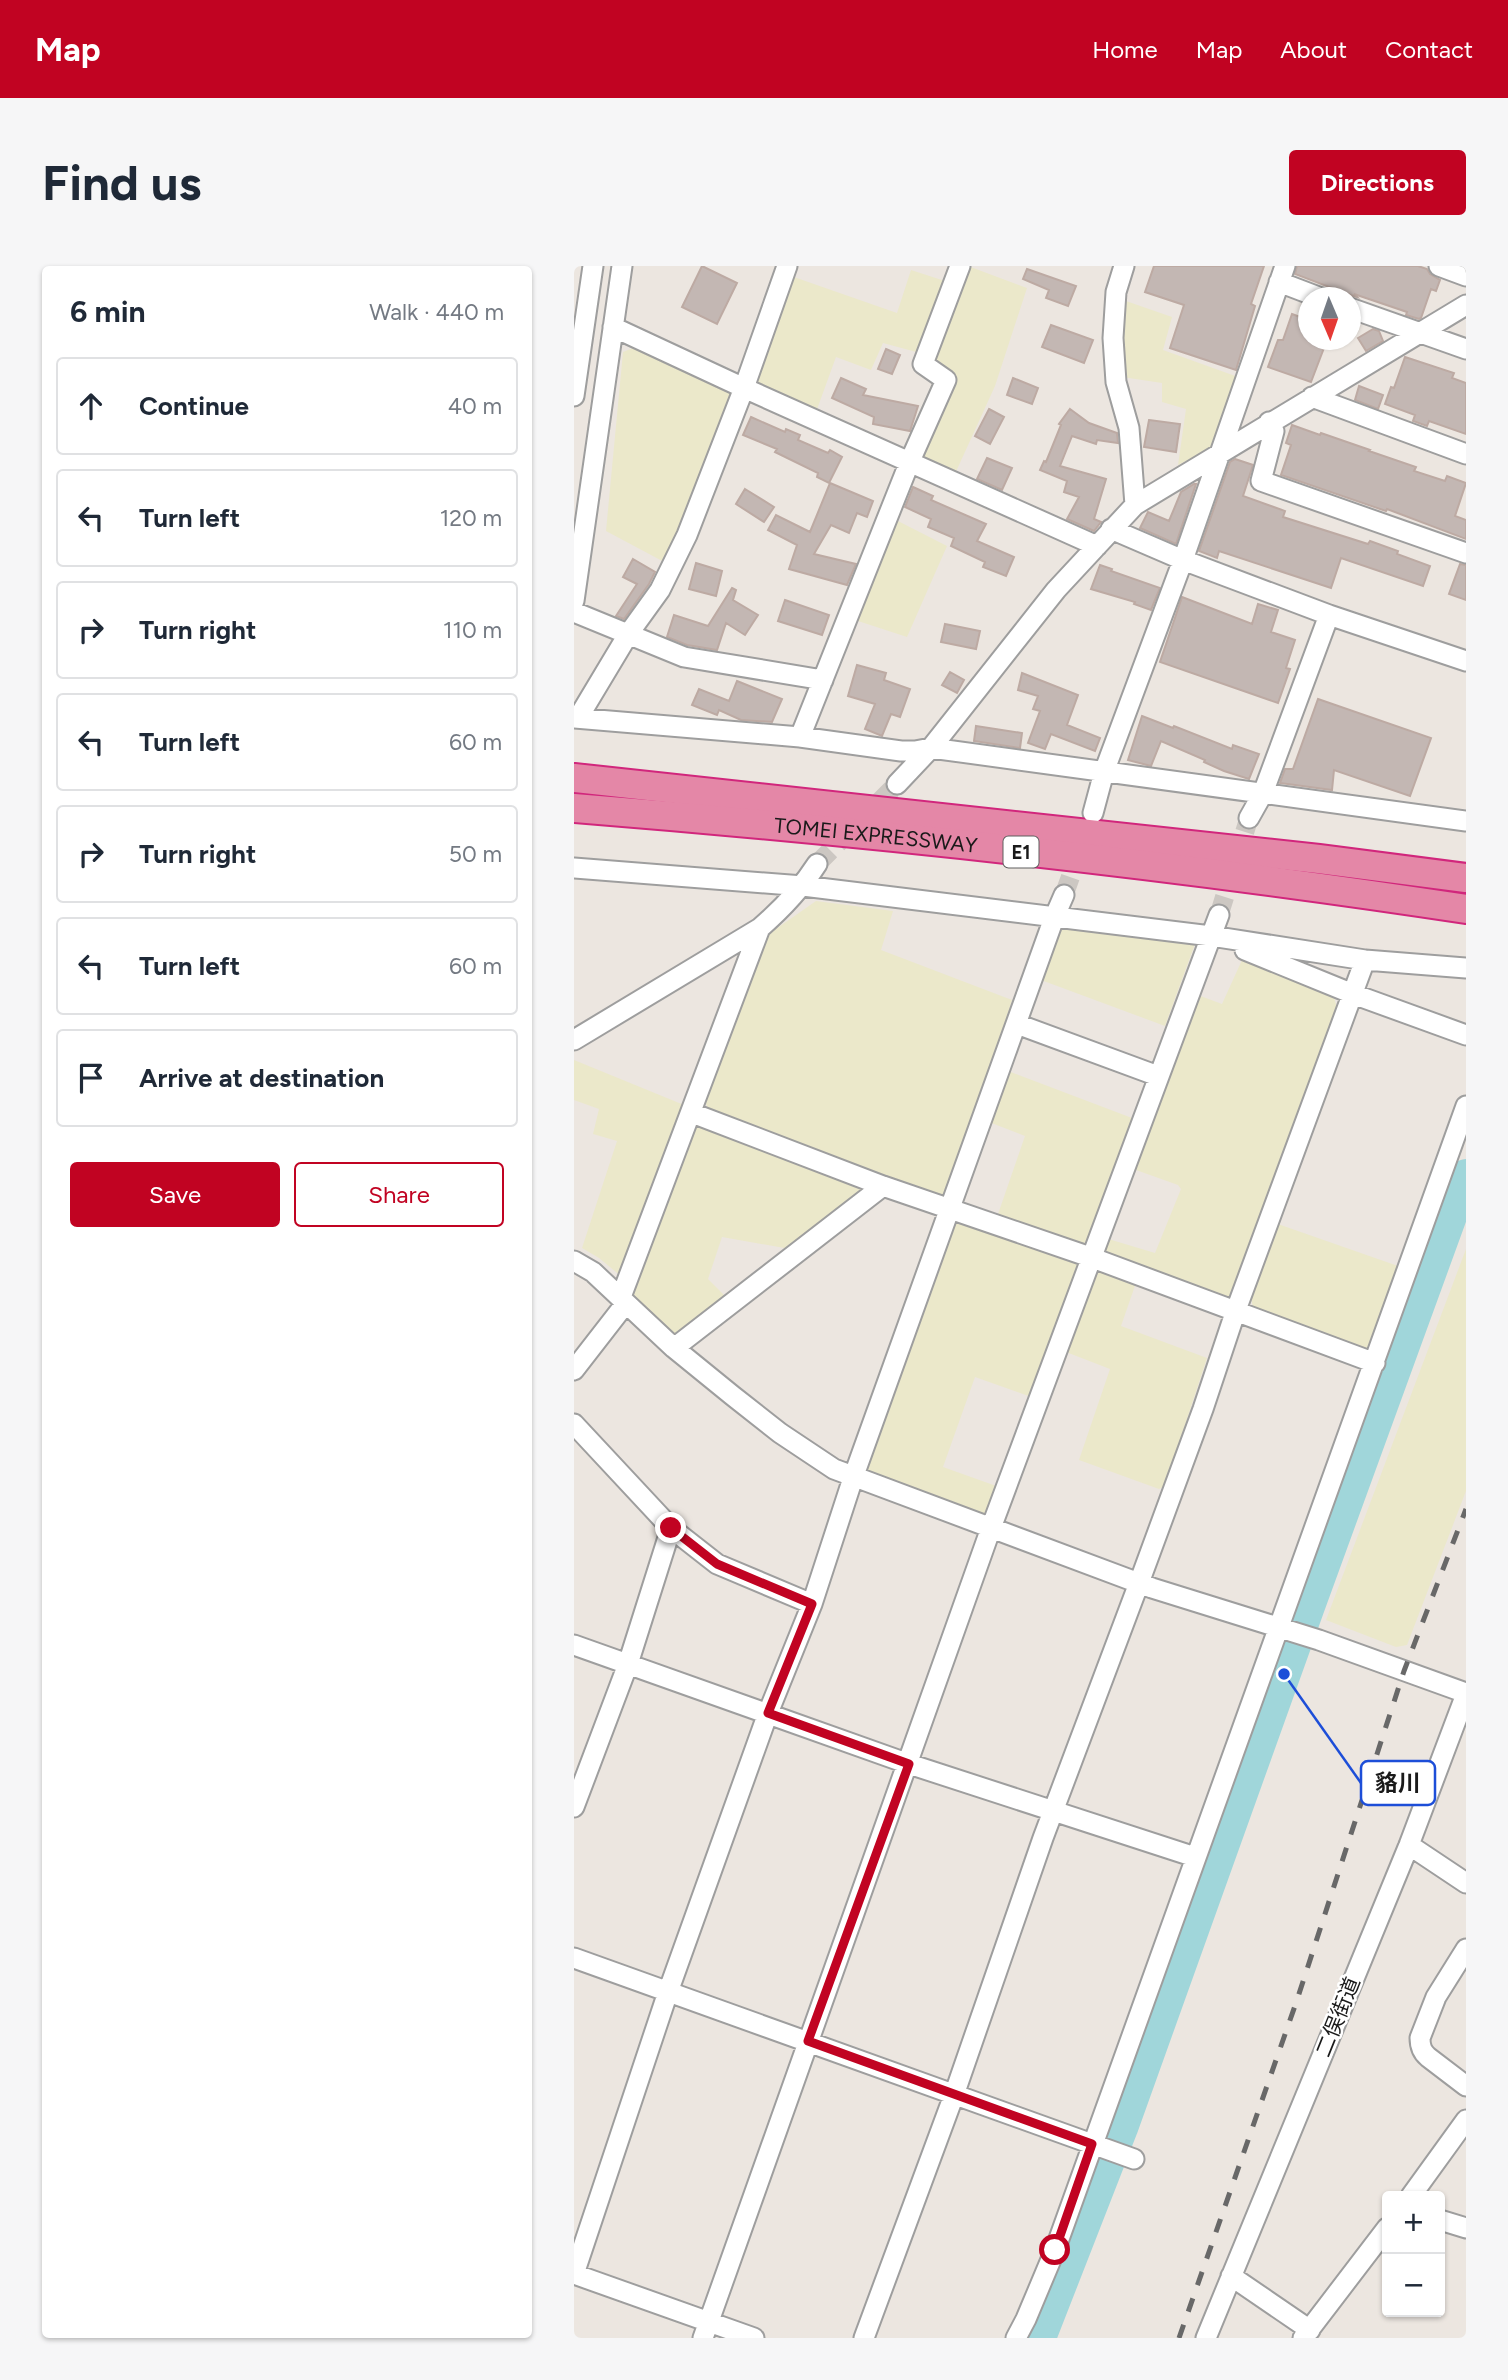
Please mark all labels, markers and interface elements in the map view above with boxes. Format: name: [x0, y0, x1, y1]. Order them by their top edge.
text: Map: [35, 30, 101, 69]
text: Home: [1092, 35, 1158, 64]
text: Map: [1196, 35, 1242, 64]
text: About: [1280, 35, 1347, 64]
text: Contact: [1385, 35, 1473, 64]
button: Directions: [1289, 150, 1466, 215]
text: Find us: [42, 153, 201, 212]
north arrow: [1298, 287, 1361, 350]
text: 6 min: [70, 293, 146, 330]
text: Walk · 440 m: [369, 298, 504, 326]
icon: ahead: [72, 387, 110, 425]
text: Continue: [139, 390, 249, 422]
text: 40 m: [448, 392, 502, 420]
icon: left: [72, 499, 110, 537]
text: Turn left: [139, 502, 240, 534]
text: 120 m: [440, 504, 502, 532]
icon: right: [72, 611, 110, 649]
text: Turn right: [139, 614, 256, 646]
text: 110 m: [443, 616, 502, 644]
icon: left: [72, 723, 110, 761]
text: Turn left: [139, 726, 240, 758]
text: 60 m: [449, 728, 502, 756]
street label: TOMEI EXPRESSWAY: [773, 812, 979, 858]
icon: right: [72, 835, 110, 873]
road number: E1: [1004, 836, 1038, 867]
text: Turn right: [139, 838, 256, 870]
text: 50 m: [449, 840, 502, 868]
icon: left: [72, 947, 110, 985]
text: Turn left: [139, 950, 240, 982]
text: 60 m: [449, 952, 502, 980]
icon: arrive: [72, 1059, 110, 1097]
text: Arrive at destination: [139, 1062, 384, 1094]
button: Save: [70, 1162, 280, 1227]
button: Share: [294, 1162, 504, 1227]
route end: [655, 1512, 686, 1543]
callout: 貉川: [1361, 1761, 1435, 1805]
text: 貉川: [1375, 1769, 1421, 1797]
street label: 二俣街道: [1310, 1973, 1365, 2060]
map controls: [1382, 2191, 1445, 2317]
button: +: [1382, 2191, 1445, 2254]
route start: [1039, 2234, 1070, 2265]
button: −: [1382, 2254, 1445, 2317]

